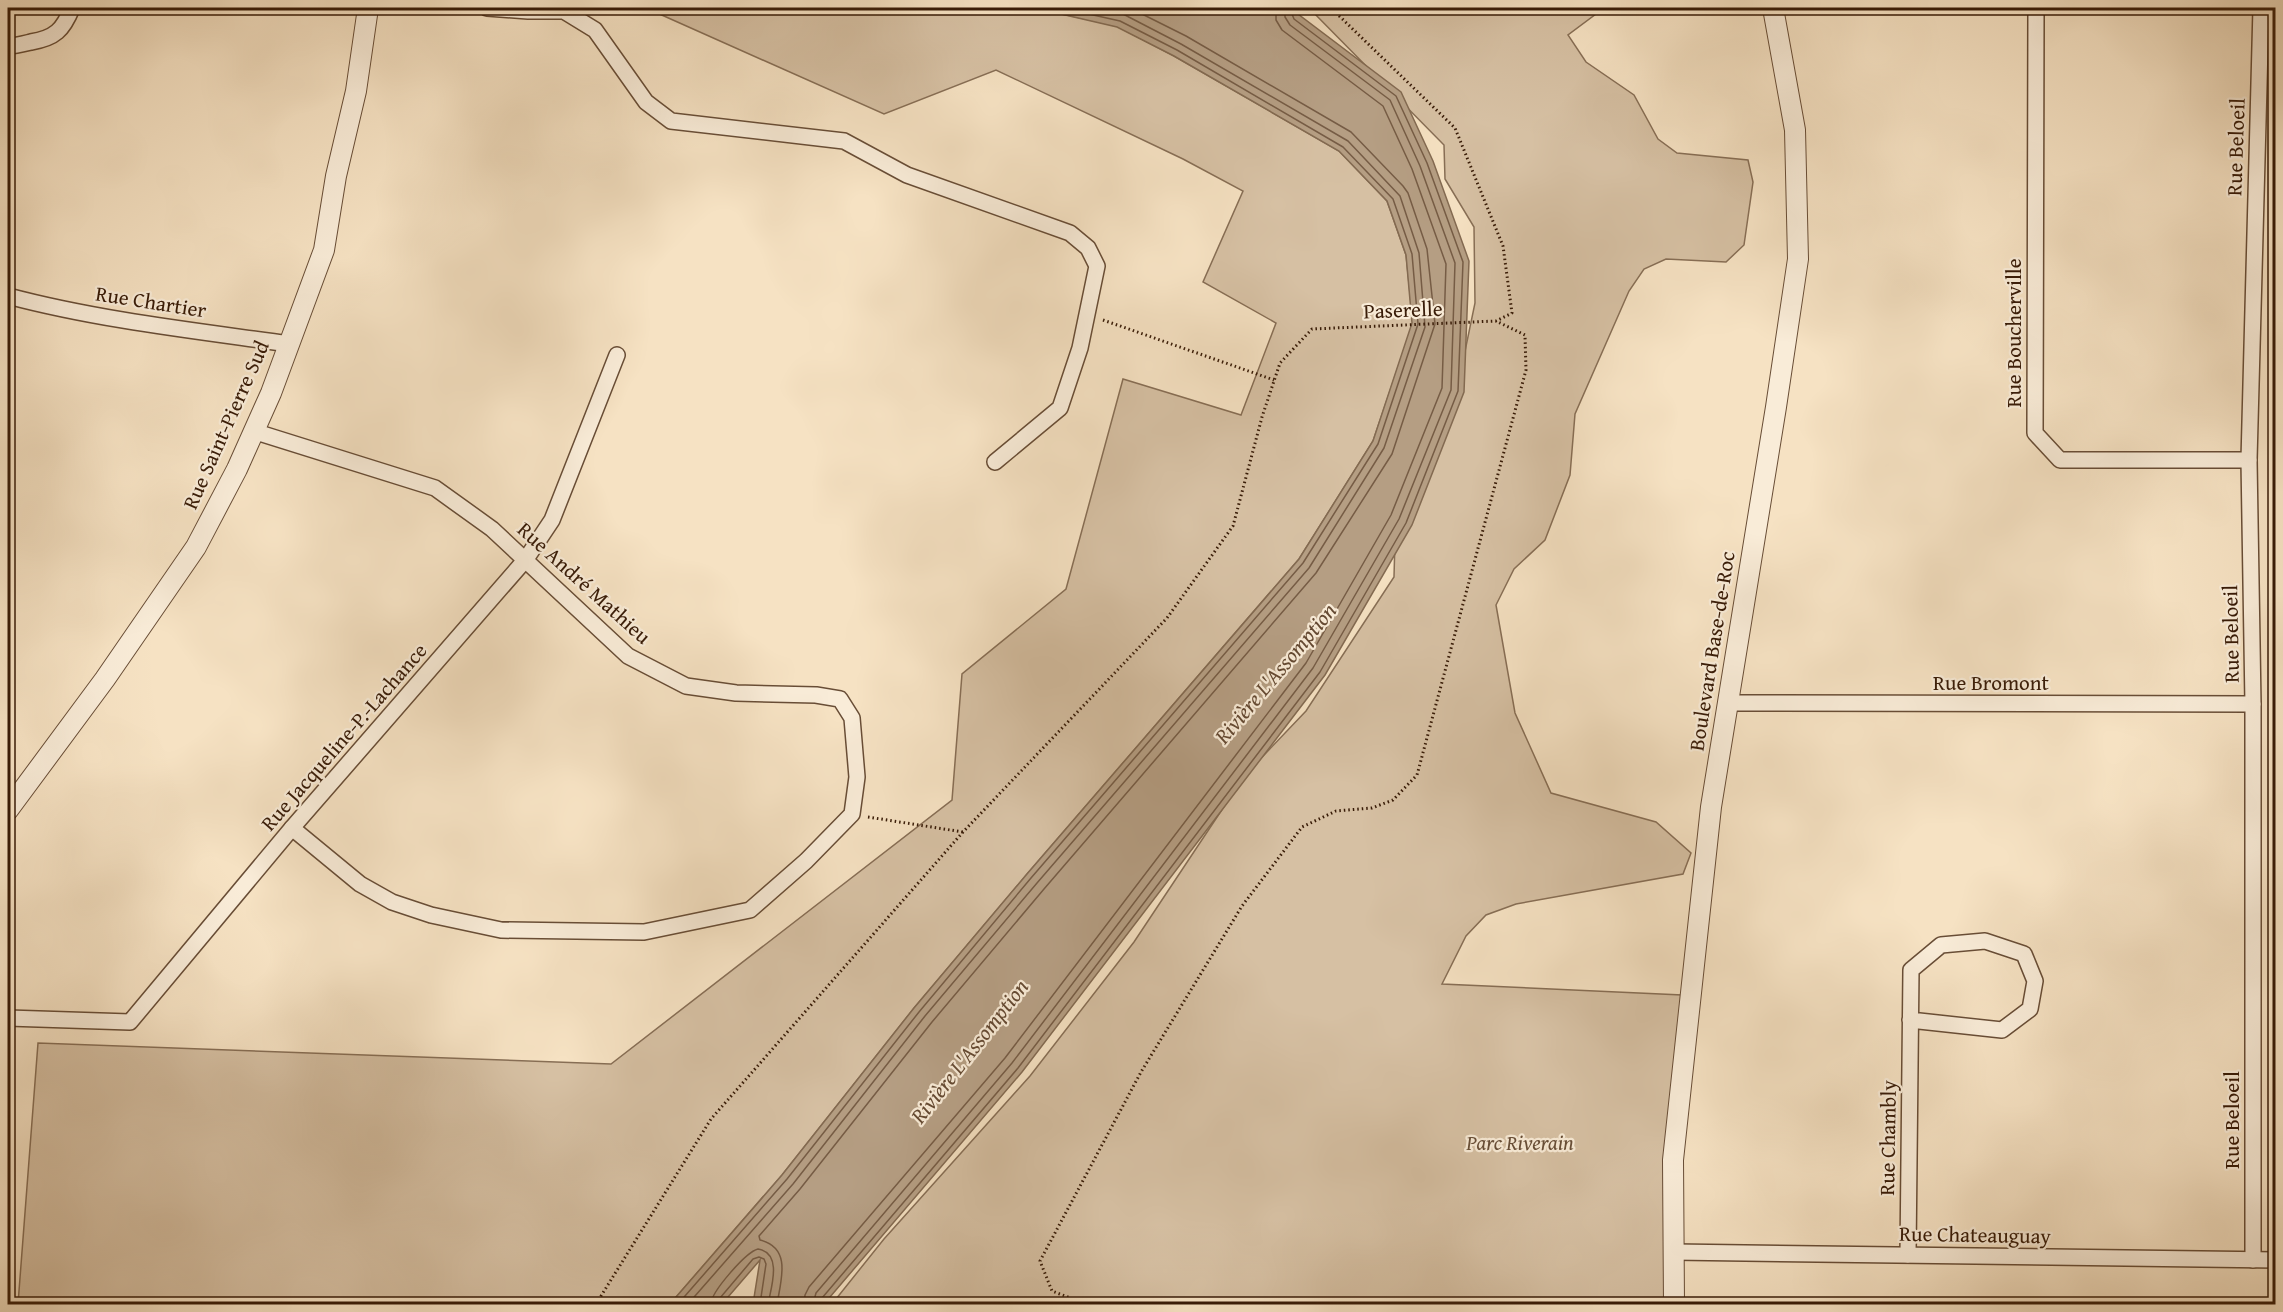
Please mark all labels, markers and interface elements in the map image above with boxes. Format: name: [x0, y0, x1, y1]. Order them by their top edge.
street label: Rue Beloeil: [2218, 97, 2253, 196]
street label: Rue Boucherville: [1998, 258, 2029, 408]
street label: Rue Chartier: [94, 277, 209, 326]
street label: Paserelle: [1363, 293, 1443, 326]
street label: Rue Saint-Pierre Sud: [174, 335, 277, 514]
street label: Rue André Mathieu: [511, 514, 658, 652]
street label: Boulevard Base-de-Roc: [1680, 549, 1743, 753]
street label: Rue Beloeil: [2214, 585, 2247, 683]
water label: Rivière L'Assomption: [1206, 596, 1344, 751]
street label: Rue Jacqueline-P.-Lachance: [253, 636, 434, 837]
street label: Rue Bromont: [1933, 667, 2050, 698]
water label: Rivière L'Assomption: [902, 972, 1036, 1131]
street label: Rue Beloeil: [2216, 1071, 2247, 1169]
street label: Rue Chambly: [1871, 1079, 1904, 1196]
park label: Parc Riverain: [1465, 1127, 1574, 1158]
street label: Rue Chateauguay: [1899, 1218, 2052, 1251]

